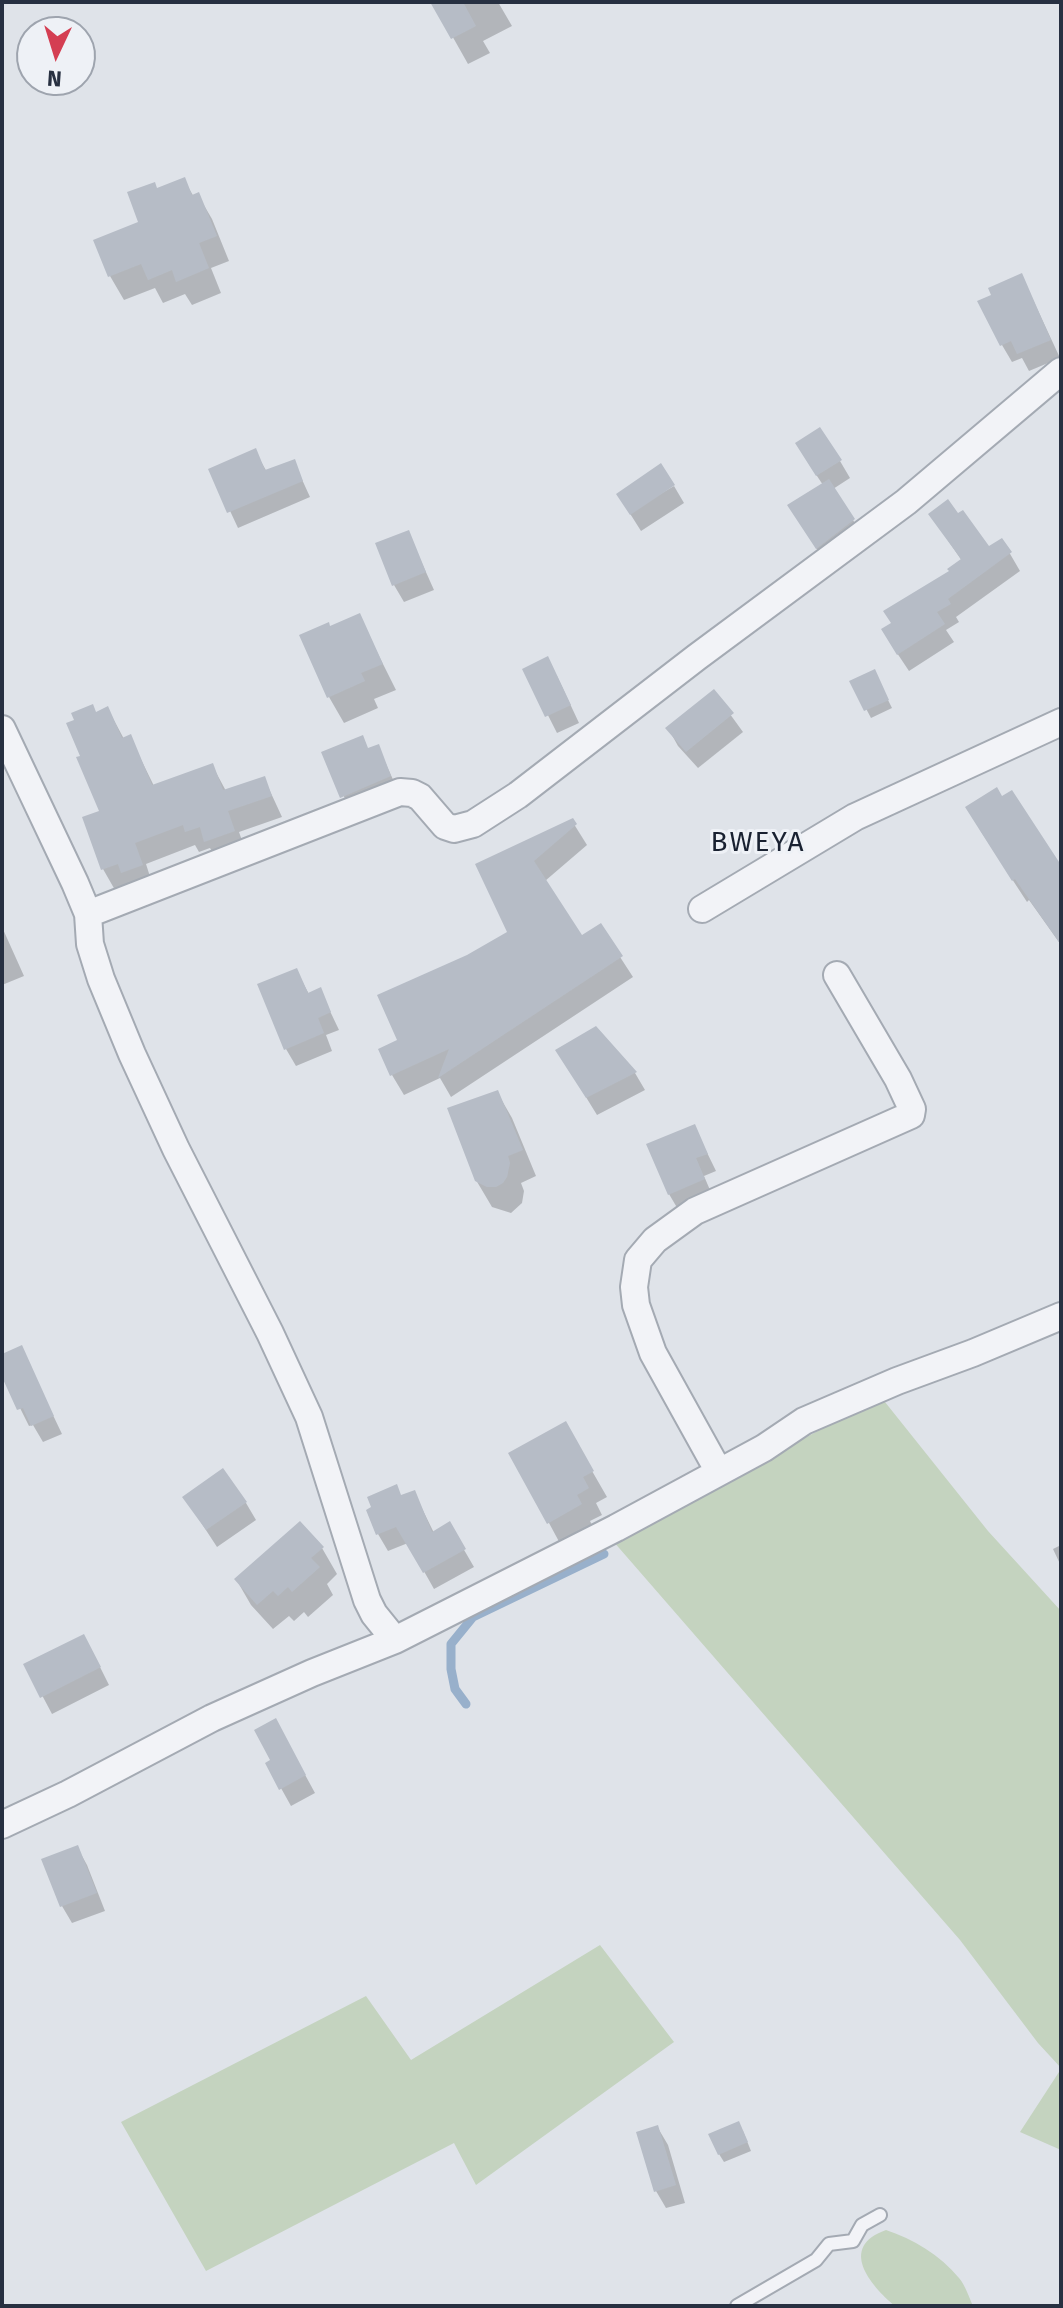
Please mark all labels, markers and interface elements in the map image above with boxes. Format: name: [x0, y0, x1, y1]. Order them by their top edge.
north arrow: [16, 16, 96, 96]
text: N: [46, 64, 63, 92]
district label: BWEYA: [711, 826, 805, 860]

